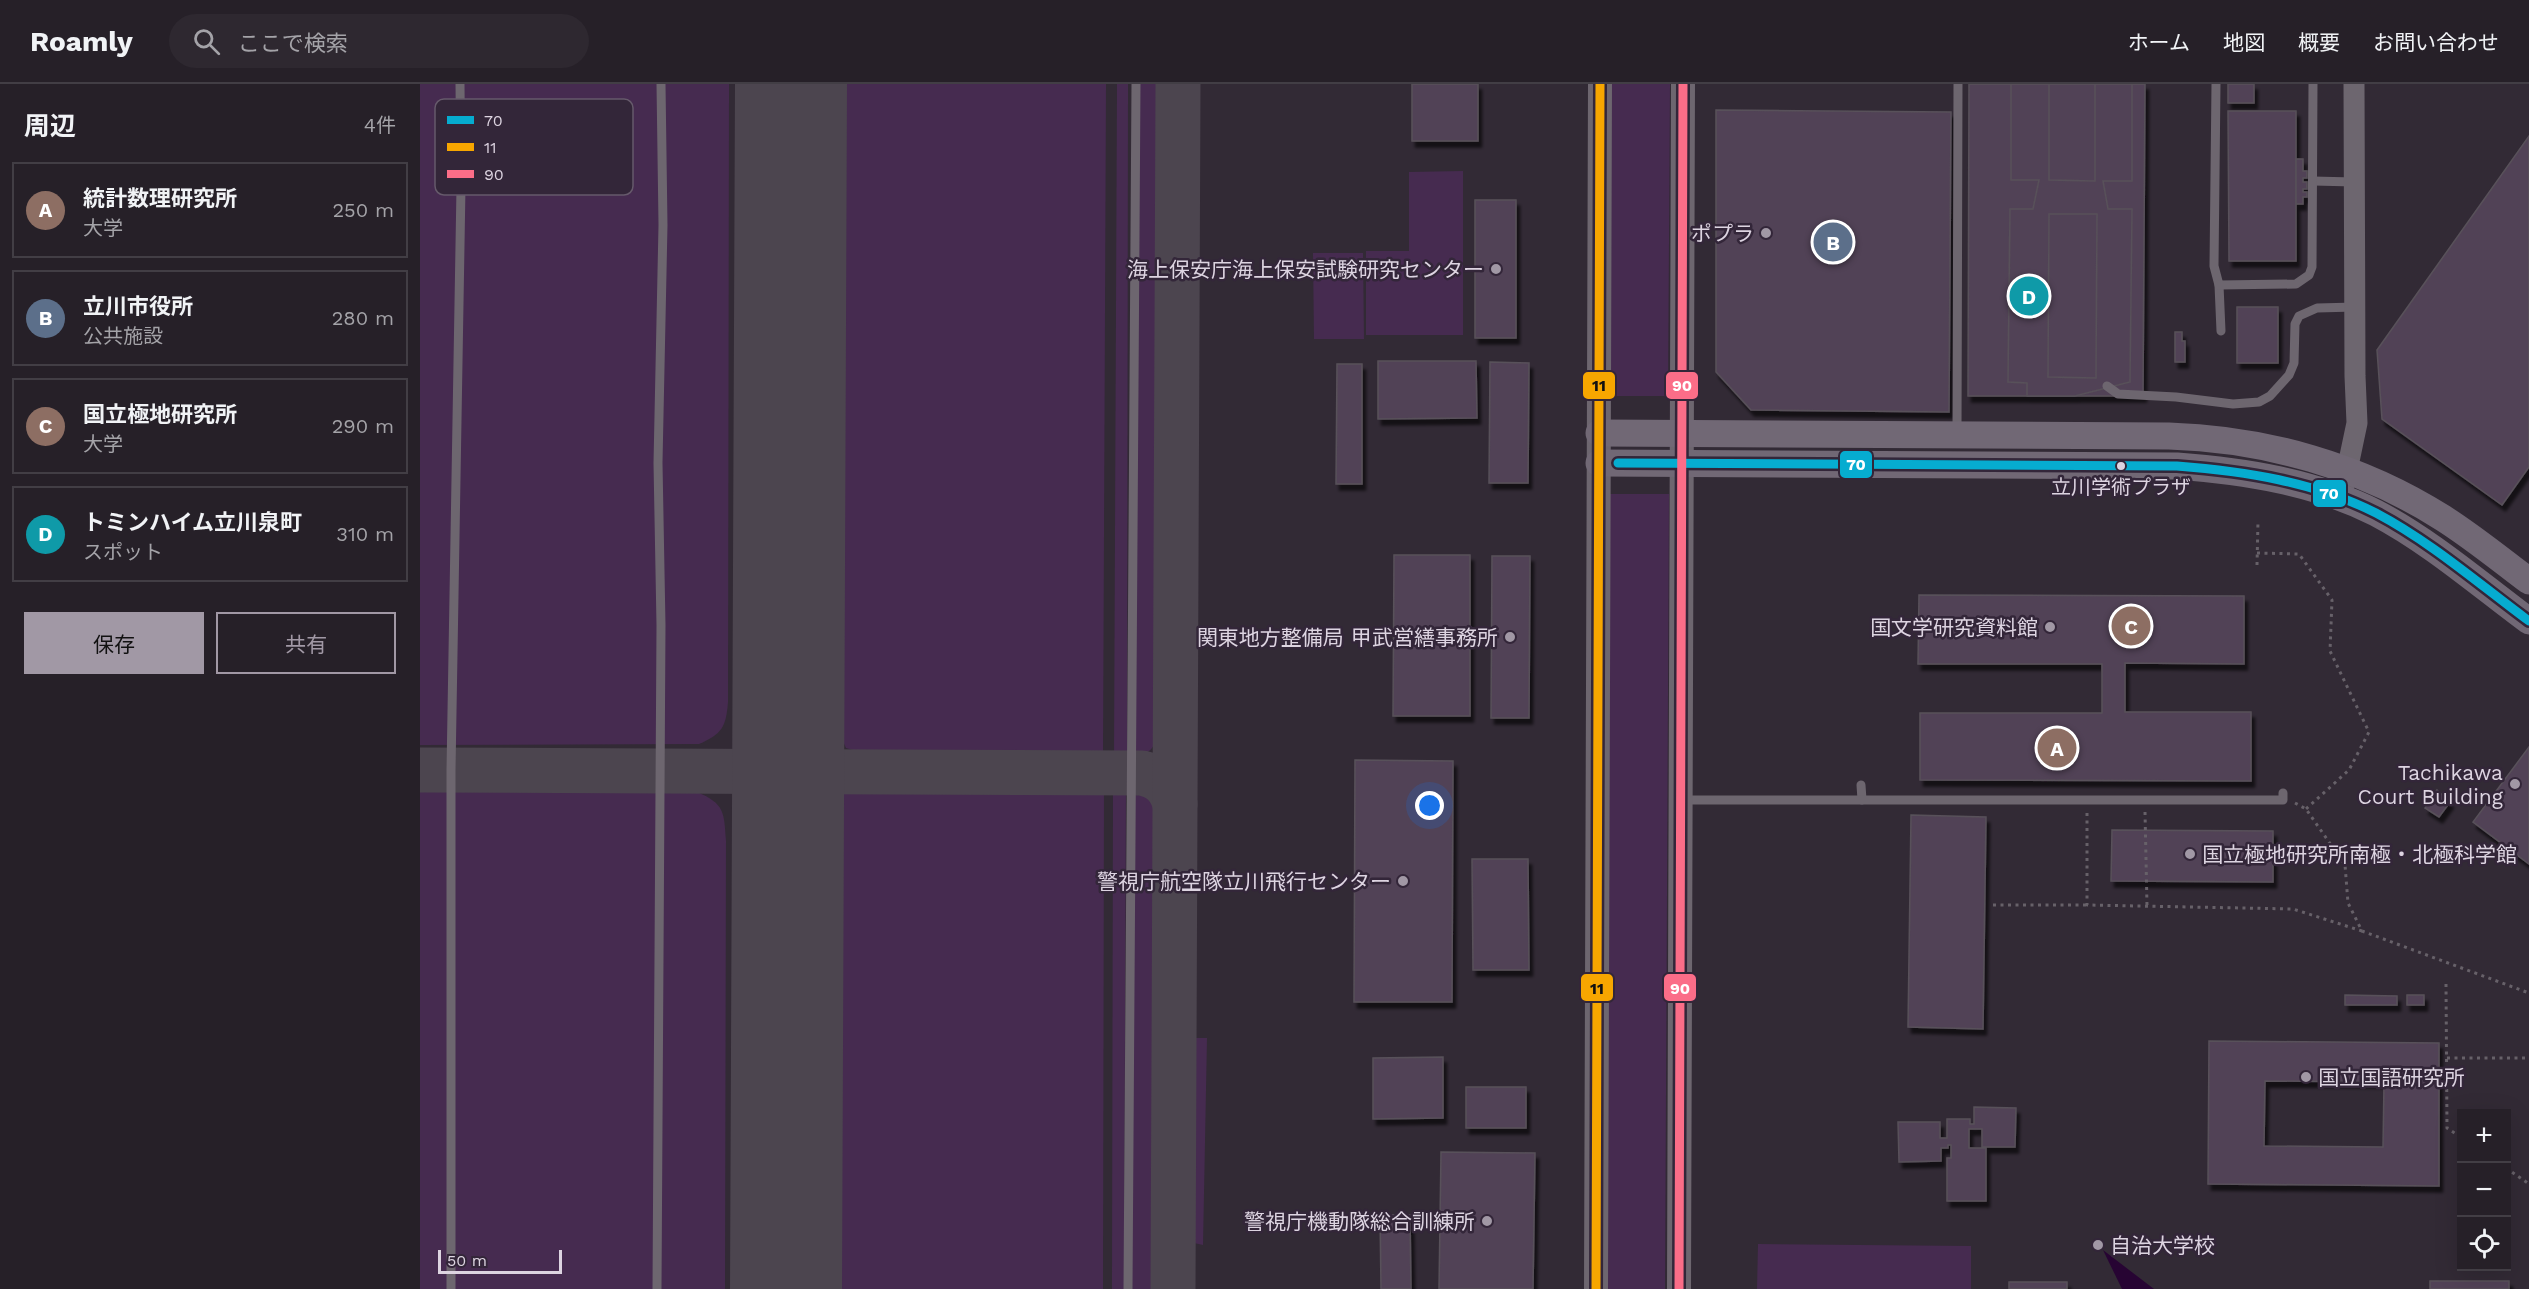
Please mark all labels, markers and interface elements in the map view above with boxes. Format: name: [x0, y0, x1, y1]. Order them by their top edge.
search box: [169, 14, 589, 68]
text: Roamly: [30, 25, 133, 58]
icon: search: [190, 25, 223, 58]
text: ホーム: [2128, 30, 2190, 55]
text: 地図: [2223, 30, 2265, 55]
text: 概要: [2298, 30, 2340, 55]
text: お問い合わせ: [2373, 30, 2499, 55]
text: ここで検索: [238, 31, 348, 56]
legend: [435, 99, 633, 195]
text: 周辺: [24, 111, 76, 141]
text: 70: [484, 111, 503, 130]
text: 4件: [364, 113, 396, 137]
text: 11: [484, 138, 496, 157]
text: 90: [484, 165, 504, 184]
text: 統計数理研究所: [83, 186, 237, 211]
text: A: [39, 198, 52, 222]
text: 250 m: [332, 198, 394, 222]
text: 大学: [83, 216, 123, 240]
pin: B: [1814, 220, 1852, 264]
place label: ポプラ: [1691, 221, 1754, 246]
marker: ポプラ: [1759, 226, 1773, 240]
place label: 海上保安庁海上保安試験研究センター: [1127, 257, 1484, 282]
marker: 海上保安庁海上保安試験研究センター: [1489, 262, 1503, 276]
pin: D: [2010, 274, 2048, 318]
text: 立川市役所: [83, 294, 193, 319]
text: B: [39, 306, 52, 330]
text: 280 m: [332, 306, 394, 330]
text: 公共施設: [83, 324, 163, 348]
line badge: 11: [1582, 371, 1616, 400]
line badge: 90: [1665, 371, 1699, 400]
text: 11: [1592, 376, 1606, 395]
text: 90: [1672, 376, 1692, 395]
text: 国立極地研究所: [83, 402, 237, 427]
text: C: [39, 414, 52, 438]
text: 290 m: [332, 414, 394, 438]
text: 大学: [83, 432, 123, 456]
line badge: 70: [1839, 450, 1873, 479]
text: 70: [1846, 455, 1866, 474]
marker: 立川学術プラザ: [2115, 460, 2127, 472]
place label: 立川学術プラザ: [2051, 475, 2191, 499]
line badge: 70: [2312, 479, 2347, 508]
text: 70: [2319, 484, 2339, 503]
text: トミンハイム立川泉町: [83, 510, 302, 535]
text: D: [38, 522, 53, 546]
text: 310 m: [336, 522, 394, 546]
text: スポット: [83, 540, 163, 564]
pin: C: [2112, 604, 2150, 648]
button: 保存: [24, 612, 204, 674]
button: 共有: [216, 612, 396, 674]
place label: 国文学研究資料館: [1870, 615, 2038, 640]
marker: 国文学研究資料館: [2043, 620, 2057, 634]
place label: 関東地方整備局 甲武営繕事務所: [1197, 625, 1498, 650]
marker: 関東地方整備局 甲武営繕事務所: [1503, 630, 1517, 644]
pin: A: [2038, 726, 2076, 770]
place label: Tachikawa Court Building: [2358, 760, 2504, 809]
marker: Tachikawa Court Building: [2508, 777, 2522, 791]
your location: [1415, 791, 1444, 820]
place label: 国立極地研究所南極・北極科学館: [2202, 842, 2517, 867]
marker: 国立極地研究所南極・北極科学館: [2183, 847, 2197, 861]
place label: 警視庁航空隊立川飛行センター: [1097, 869, 1391, 894]
marker: 警視庁航空隊立川飛行センター: [1396, 874, 1410, 888]
line badge: 11: [1580, 973, 1614, 1002]
line badge: 90: [1663, 973, 1697, 1002]
text: 11: [1590, 979, 1604, 998]
text: 90: [1670, 979, 1690, 998]
place label: 国立国語研究所: [2318, 1065, 2465, 1090]
marker: 国立国語研究所: [2299, 1070, 2313, 1084]
map controls: [2457, 1109, 2511, 1271]
button: +: [2457, 1109, 2511, 1163]
button: −: [2457, 1163, 2511, 1217]
place label: 警視庁機動隊総合訓練所: [1244, 1209, 1475, 1234]
marker: 警視庁機動隊総合訓練所: [1480, 1214, 1494, 1228]
button: locate: [2457, 1217, 2511, 1271]
place label: 自治大学校: [2110, 1233, 2215, 1258]
marker: 自治大学校: [2091, 1238, 2105, 1252]
scale bar: [438, 1247, 562, 1274]
text: 50 m: [447, 1251, 487, 1270]

